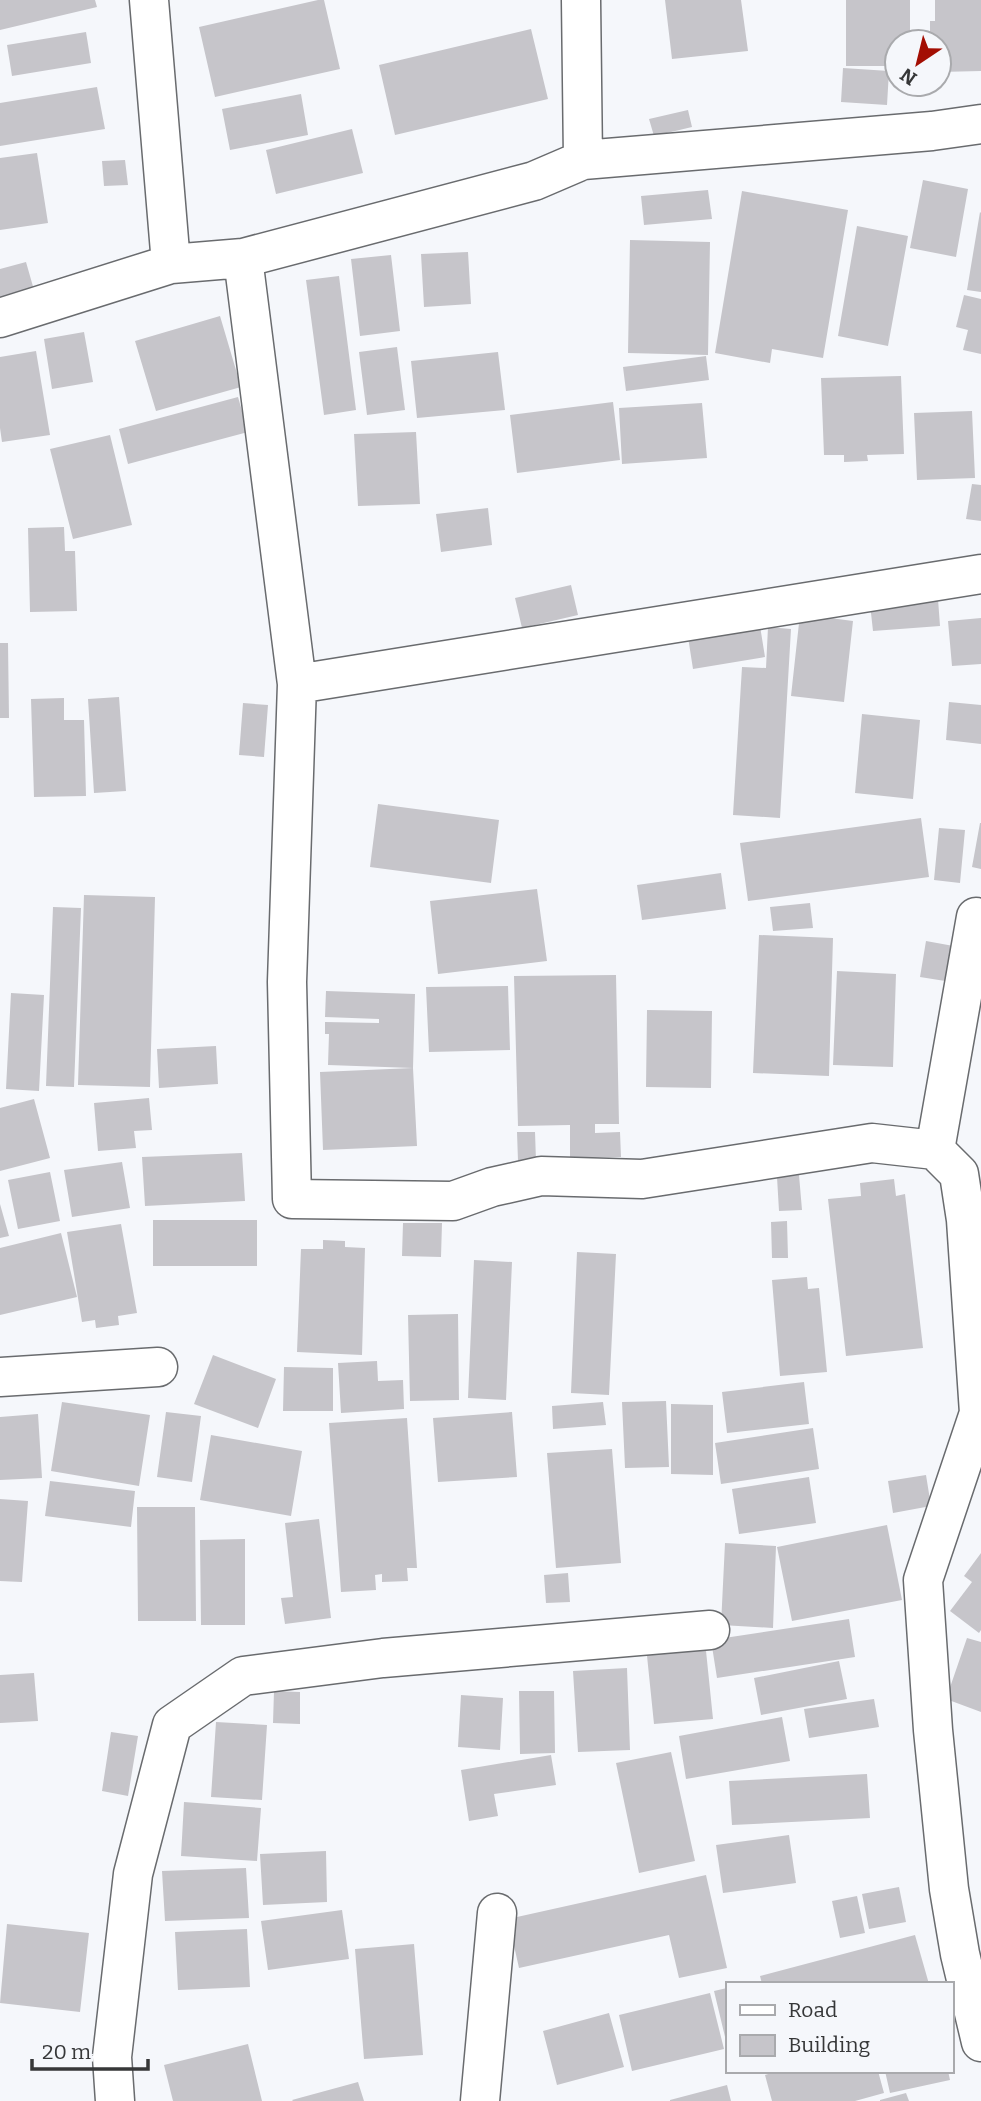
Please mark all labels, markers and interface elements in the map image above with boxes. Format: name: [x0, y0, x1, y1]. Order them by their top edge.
north arrow: [883, 28, 953, 98]
text: N: [896, 63, 921, 90]
legend: [726, 1982, 953, 2073]
text: Road: [788, 1997, 837, 2023]
scale bar: [32, 2028, 147, 2072]
text: Building: [788, 2032, 871, 2058]
text: 20 m: [42, 2039, 91, 2065]

